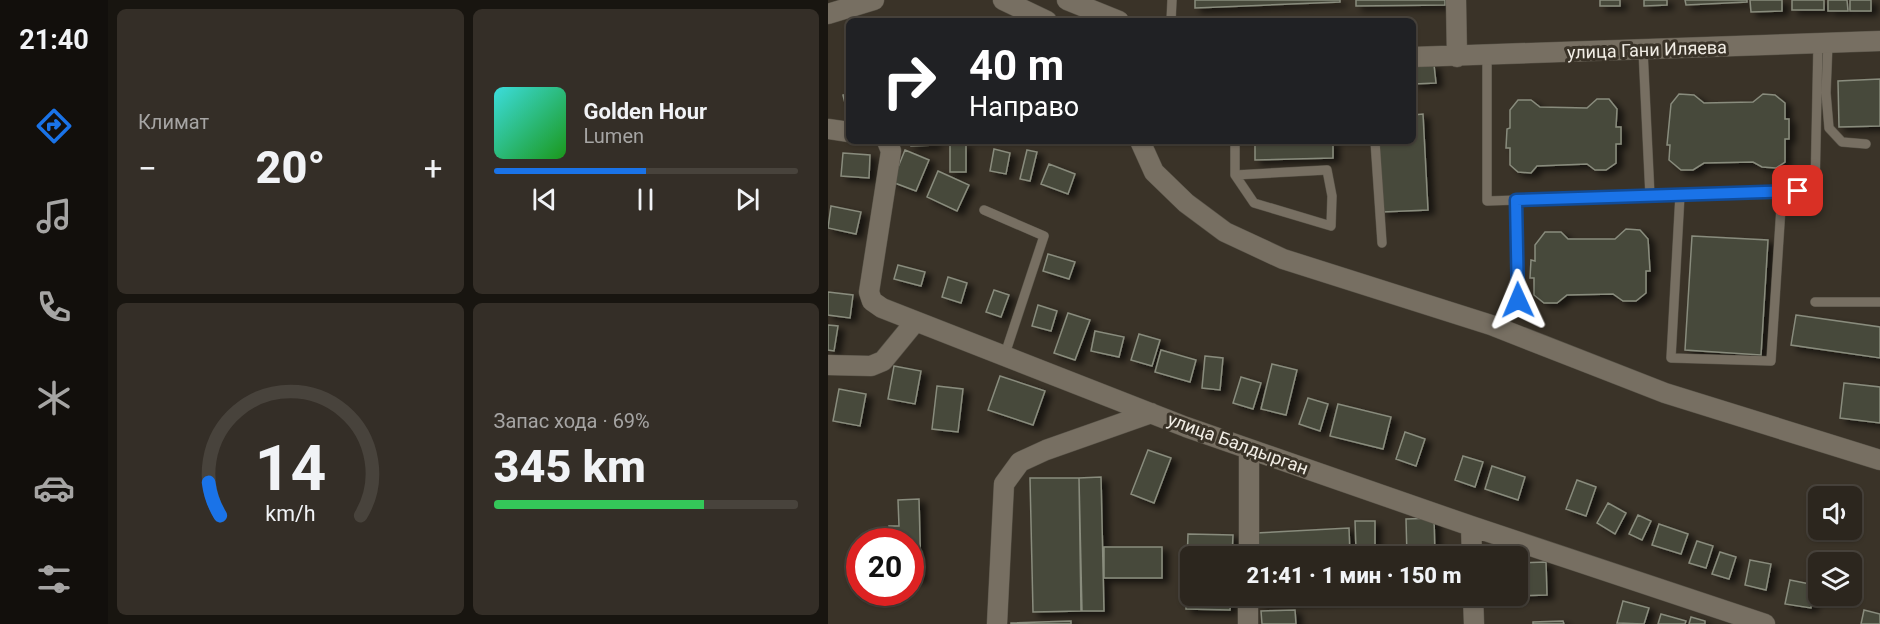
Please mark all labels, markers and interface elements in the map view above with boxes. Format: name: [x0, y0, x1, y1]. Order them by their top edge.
text: 21:40: [19, 24, 89, 56]
street label: улица Гани Иляева: [1567, 36, 1727, 63]
text: 40 m: [969, 41, 1064, 90]
icon: right: [870, 42, 948, 120]
text: Направо: [969, 91, 1079, 123]
text: Golden Hour: [584, 99, 707, 124]
icon: directions: [33, 105, 75, 147]
text: Климат: [138, 110, 209, 134]
text: Lumen: [584, 124, 644, 148]
text: 20°: [256, 141, 325, 194]
text: −: [138, 149, 157, 188]
text: +: [424, 149, 443, 188]
pin: [1772, 165, 1823, 216]
icon: arrive: [1781, 174, 1814, 207]
icon: previous: [528, 183, 561, 216]
icon: pause: [629, 183, 662, 216]
icon: next: [731, 183, 764, 216]
icon: music: [33, 195, 75, 237]
position arrow: [1486, 268, 1550, 332]
icon: phone: [33, 286, 75, 328]
icon: climate: [33, 377, 75, 419]
street label: улица Балдырган: [1165, 408, 1311, 479]
text: Запас хода · 69%: [494, 409, 650, 433]
text: 14: [254, 432, 326, 505]
text: 345 km: [494, 440, 646, 493]
icon: car: [33, 467, 75, 509]
map controls: [1808, 486, 1862, 606]
button: sound: [1808, 486, 1862, 540]
text: km/h: [265, 501, 315, 526]
speed limit sign: 20: [846, 528, 924, 606]
button: layers: [1808, 552, 1862, 606]
icon: filters: [33, 558, 75, 600]
text: 21:41 · 1 мин · 150 m: [1246, 563, 1462, 588]

